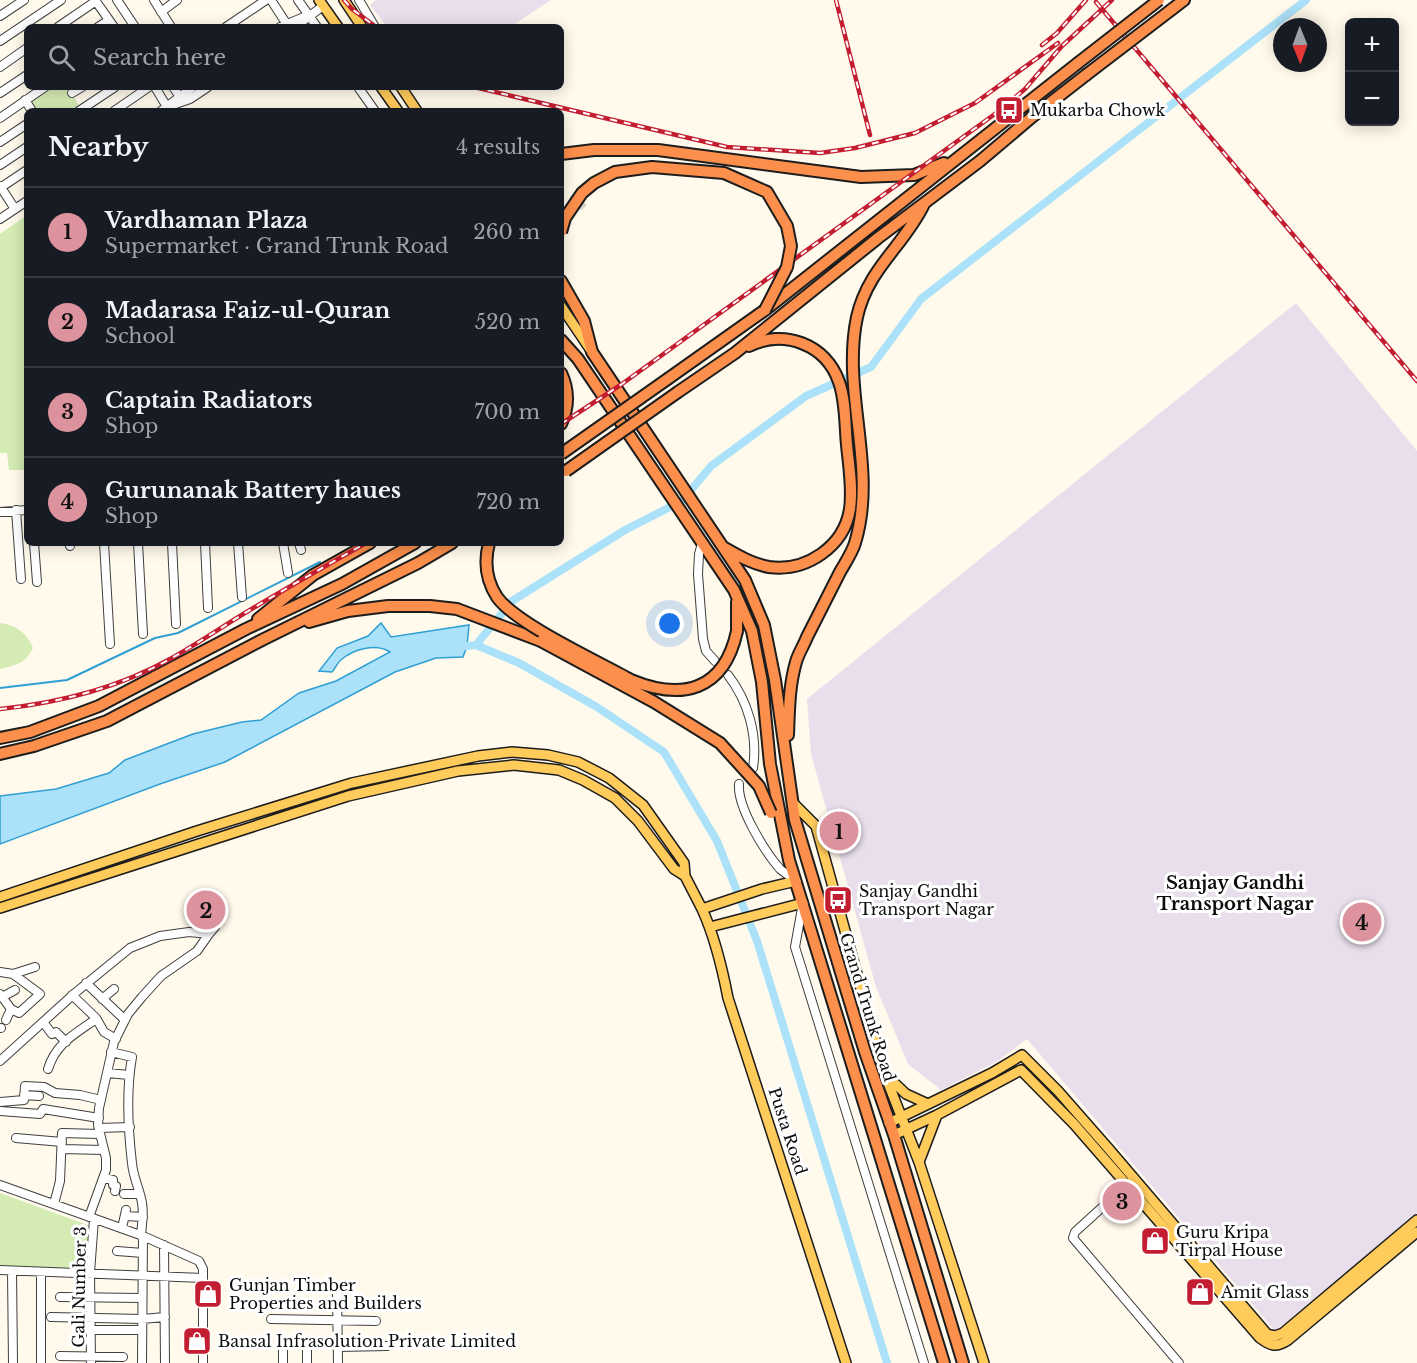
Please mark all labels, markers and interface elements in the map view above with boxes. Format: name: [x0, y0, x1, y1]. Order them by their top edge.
north arrow: [1273, 18, 1327, 72]
map controls: [1345, 18, 1399, 126]
button: +: [1345, 18, 1399, 72]
search box: [24, 24, 564, 90]
icon: search: [45, 41, 78, 74]
text: Search here: [93, 44, 226, 71]
button: −: [1345, 72, 1399, 126]
bus stop icon: Mukarba Chowk: [993, 94, 1025, 126]
place label: Mukarba Chowk: [1030, 100, 1165, 120]
text: Nearby: [48, 131, 149, 163]
text: 4 results: [456, 135, 540, 159]
text: Vardhaman Plaza: [105, 207, 308, 234]
text: 1: [63, 220, 72, 244]
text: 260 m: [473, 220, 540, 244]
text: Supermarket · Grand Trunk Road: [105, 234, 449, 258]
text: Madarasa Faiz-ul-Quran: [105, 297, 390, 324]
text: 2: [61, 310, 74, 334]
text: 520 m: [475, 310, 540, 334]
text: School: [105, 324, 175, 348]
text: Captain Radiators: [105, 387, 312, 414]
text: 3: [61, 400, 74, 424]
text: 700 m: [474, 400, 540, 424]
text: Shop: [105, 414, 158, 438]
text: Gurunanak Battery haues: [105, 477, 401, 504]
text: 4: [61, 490, 74, 514]
text: 720 m: [476, 490, 540, 514]
text: Shop: [105, 504, 158, 528]
your location: [655, 609, 684, 638]
pin: 1: [820, 808, 858, 854]
district label: Sanjay Gandhi Transport Nagar: [1156, 872, 1314, 915]
place label: Sanjay Gandhi Transport Nagar: [859, 881, 994, 919]
bus stop icon: Sanjay Gandhi Transport Nagar: [822, 884, 854, 916]
pin: 2: [186, 888, 226, 932]
pin: 4: [1342, 900, 1382, 944]
street label: Grand Trunk Road: [836, 930, 900, 1084]
street label: Pusta Road: [764, 1085, 812, 1177]
pin: 3: [1102, 1178, 1142, 1224]
place label: Guru Kripa Tirpal House: [1176, 1222, 1283, 1260]
shop icon: Guru Kripa Tirpal House: [1139, 1225, 1171, 1257]
street label: Gali Number 3: [68, 1226, 90, 1348]
place label: Gunjan Timber Properties and Builders: [229, 1275, 422, 1313]
shop icon: Amit Glass: [1184, 1276, 1216, 1308]
shop icon: Gunjan Timber Properties and Builders: [192, 1278, 224, 1310]
place label: Amit Glass: [1220, 1282, 1309, 1302]
shop icon: Bansal Infrasolution Private Limited: [181, 1325, 213, 1357]
place label: Bansal Infrasolution Private Limited: [218, 1331, 516, 1351]

